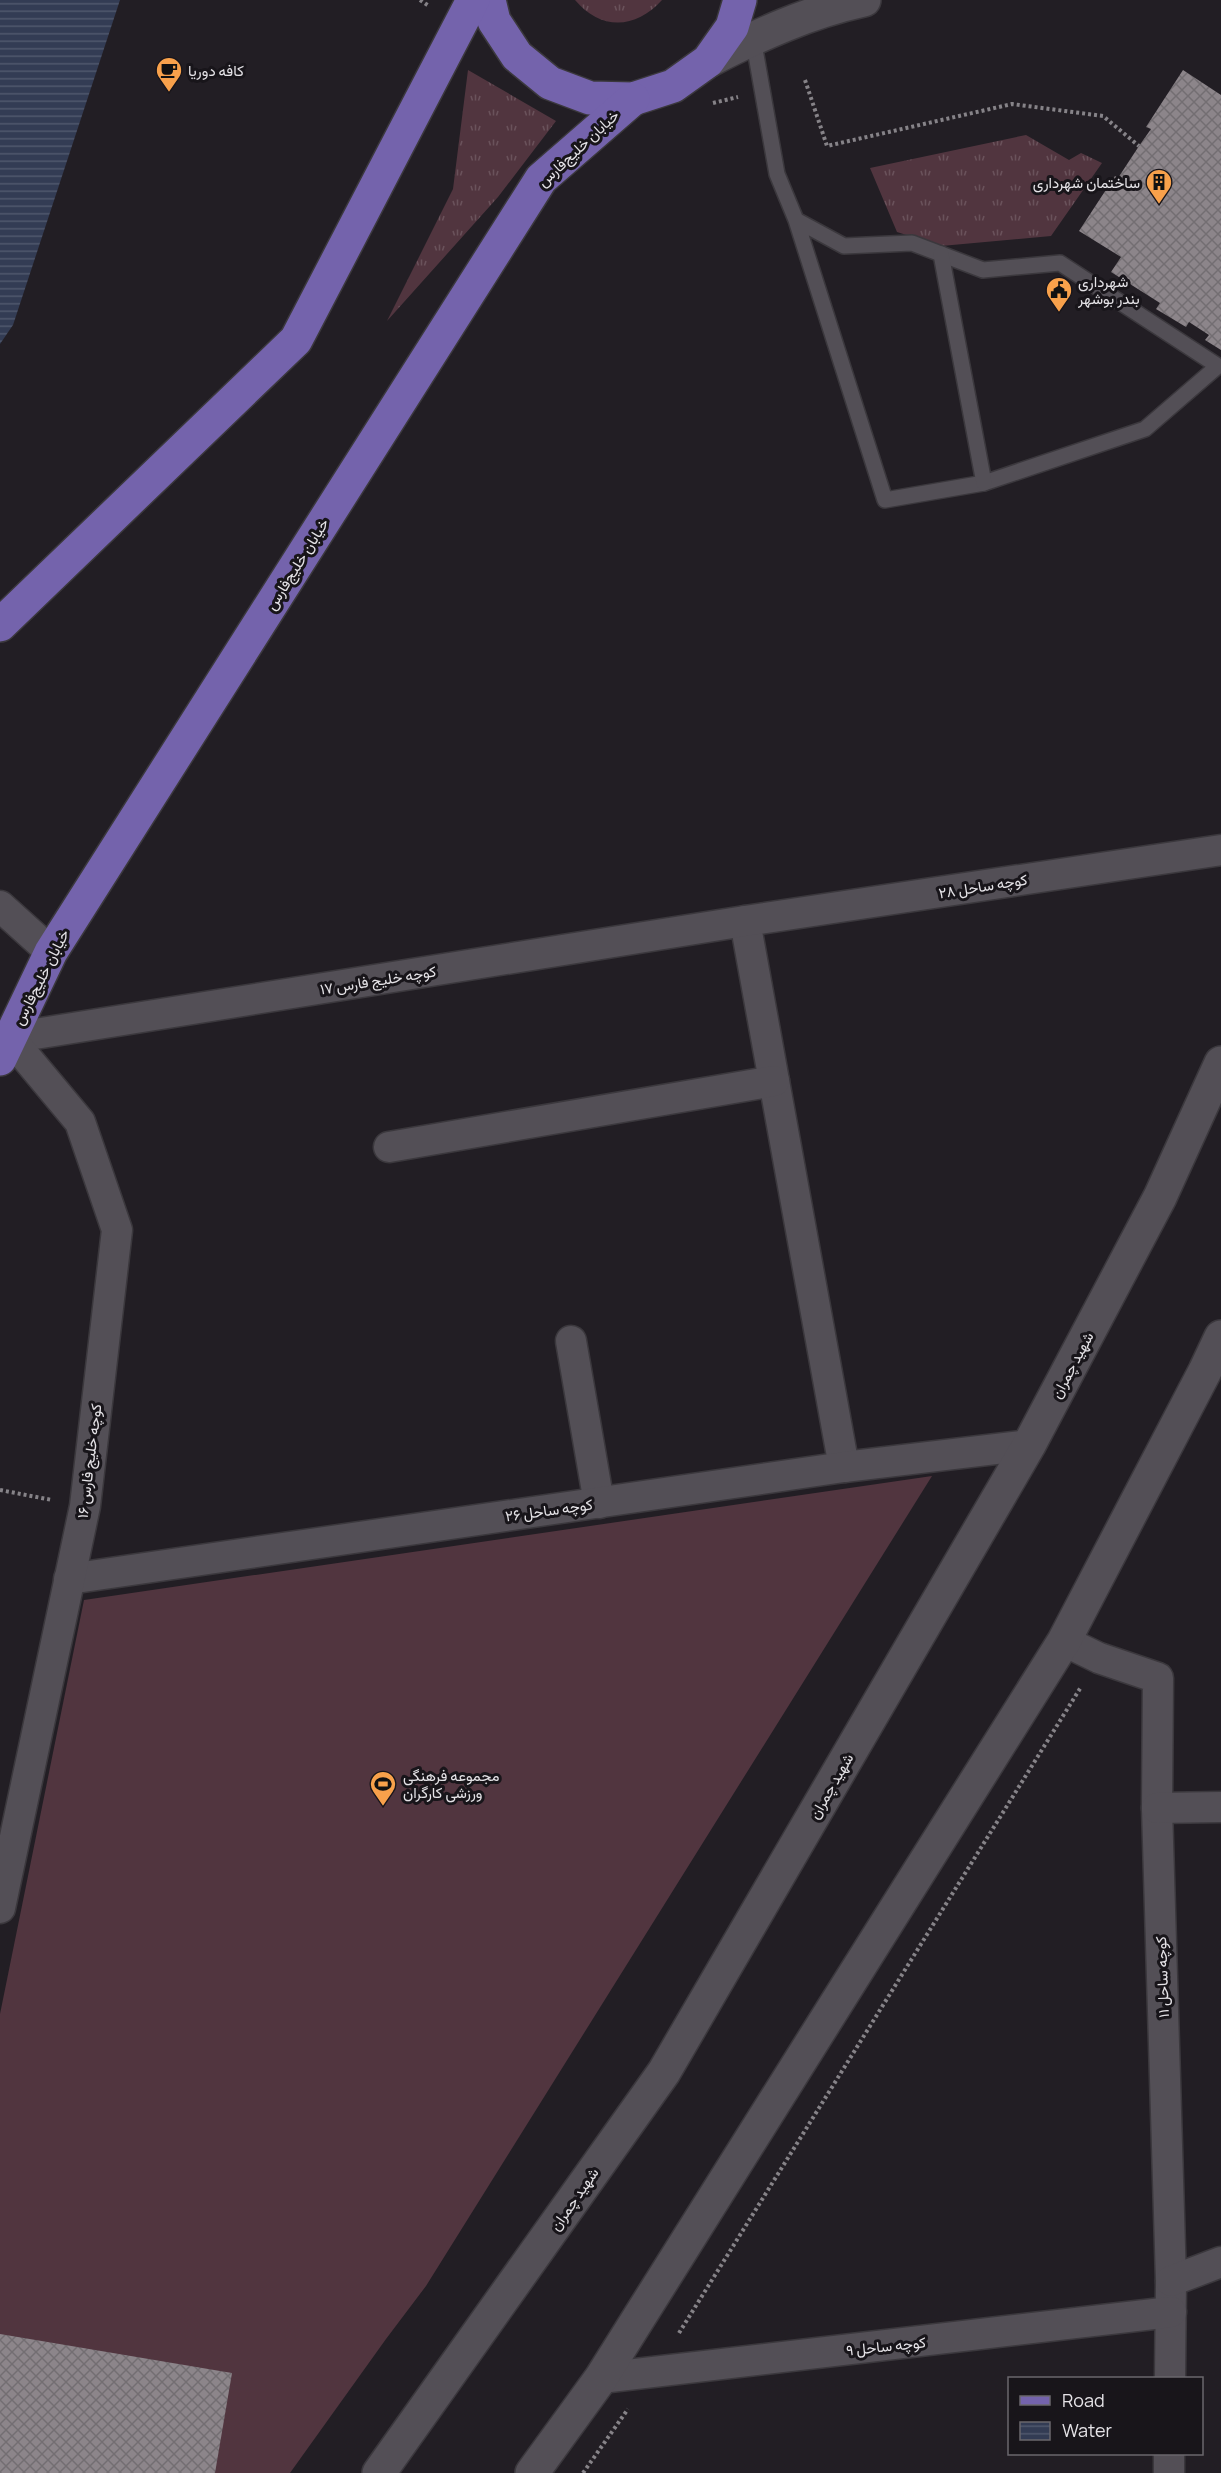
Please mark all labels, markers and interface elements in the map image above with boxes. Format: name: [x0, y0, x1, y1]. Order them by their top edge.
cafe icon: کافه دوریا: [154, 55, 184, 93]
place label: کافه دوریا: [188, 60, 244, 81]
street label: خیابان خلیج‌فارس: [533, 105, 624, 192]
building icon: ساختمان شهرداری: [1144, 167, 1174, 205]
place label: ساختمان شهرداری: [1033, 172, 1140, 193]
place label: شهرداری بندر بوشهر: [1077, 271, 1140, 309]
public building icon: شهرداری بندر بوشهر: [1044, 275, 1074, 313]
street label: خیابان خلیج‌فارس: [260, 514, 335, 615]
street label: کوچه ساحل ۲۸: [937, 869, 1029, 903]
street label: خیابان خلیج‌فارس: [8, 926, 75, 1029]
street label: کوچه خلیج فارس ۱۷: [318, 960, 438, 1001]
street label: شهید چمران: [1046, 1328, 1098, 1402]
street label: کوچه خلیج فارس ۱۶: [72, 1402, 108, 1520]
street label: کوچه ساحل ۲۶: [504, 1493, 594, 1527]
street label: شهید چمران: [804, 1749, 858, 1823]
place label: مجموعه فرهنگی ورزشی کارگران: [403, 1765, 499, 1803]
sports icon: مجموعه فرهنگی ورزشی کارگران: [368, 1769, 398, 1807]
street label: کوچه ساحل ۱۱: [1150, 1935, 1174, 2018]
street label: شهید چمران: [545, 2163, 604, 2235]
street label: کوچه ساحل ۹: [845, 2331, 927, 2361]
legend: [1008, 2377, 1203, 2455]
text: Road: [1062, 2388, 1105, 2412]
text: Water: [1062, 2418, 1112, 2442]

